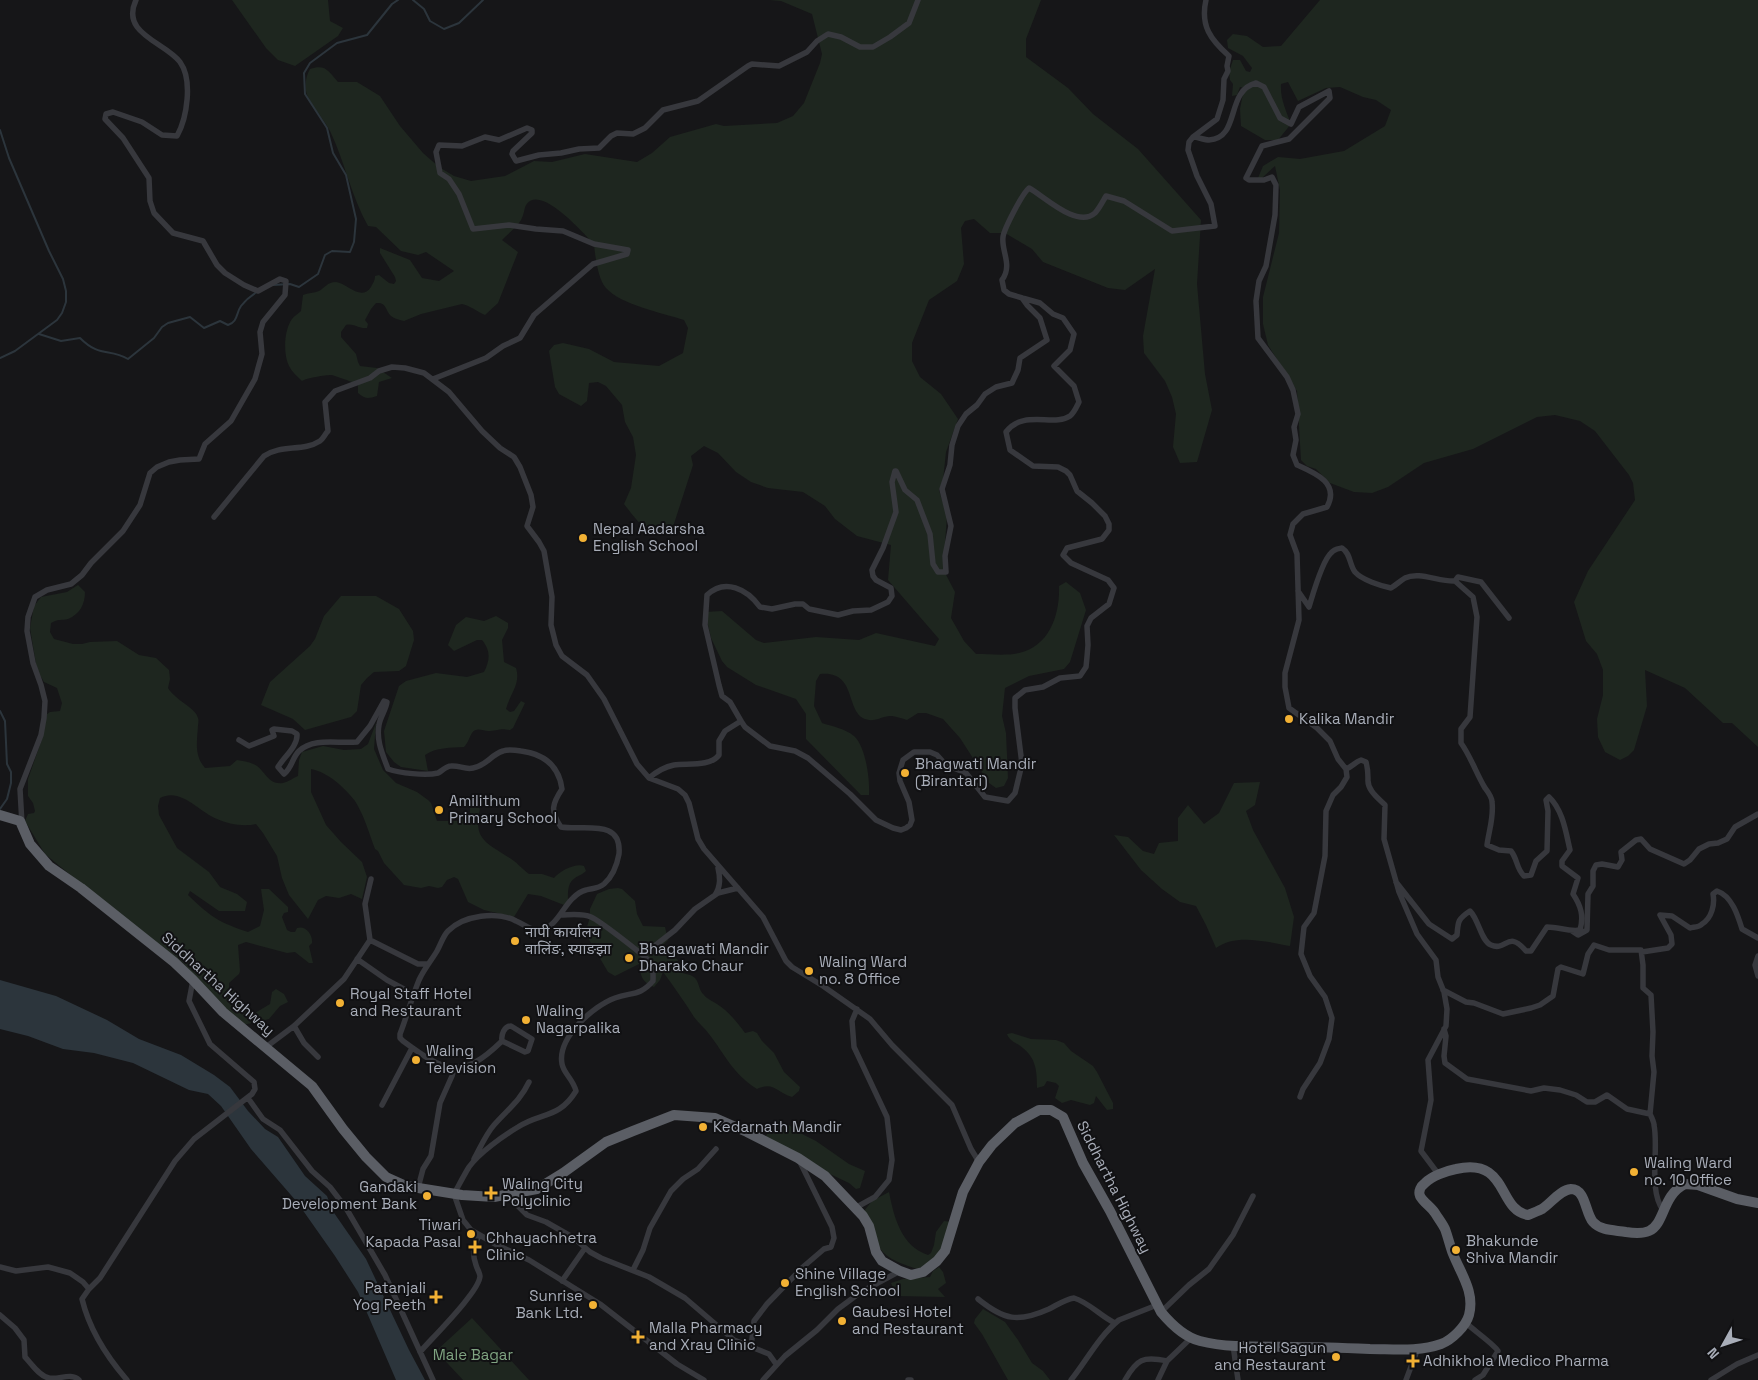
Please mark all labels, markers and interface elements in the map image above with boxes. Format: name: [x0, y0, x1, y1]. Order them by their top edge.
place label: Nepal Aadarsha English School: [593, 519, 705, 555]
marker: Nepal Aadarsha English School: [577, 532, 589, 544]
place label: Kalika Mandir: [1299, 709, 1395, 728]
marker: Kalika Mandir: [1283, 713, 1295, 725]
place label: Bhagwati Mandir (Birantari): [915, 754, 1037, 791]
marker: Bhagwati Mandir (Birantari): [899, 767, 911, 779]
place label: Amilithum Primary School: [449, 791, 557, 827]
marker: Amilithum Primary School: [433, 804, 445, 816]
place label: नापी कार्यालय वालिंङ, स्याङझा: [525, 922, 612, 958]
street label: Siddhartha Highway: [158, 928, 279, 1040]
marker: नापी कार्यालय वालिंङ, स्याङझा: [509, 935, 521, 947]
place label: Bhagawati Mandir Dharako Chaur: [639, 939, 769, 975]
marker: Bhagawati Mandir Dharako Chaur: [623, 952, 635, 964]
place label: Waling Ward no. 8 Office: [819, 952, 907, 988]
marker: Waling Ward no. 8 Office: [803, 965, 815, 977]
place label: Royal Staff Hotel and Restaurant: [350, 984, 472, 1020]
marker: Royal Staff Hotel and Restaurant: [334, 997, 346, 1009]
place label: Waling Nagarpalika: [536, 1001, 621, 1037]
marker: Waling Nagarpalika: [520, 1014, 532, 1026]
place label: Waling Television: [426, 1041, 496, 1077]
marker: Waling Television: [410, 1054, 422, 1066]
place label: Kedarnath Mandir: [713, 1117, 842, 1136]
street label: Siddhartha Highway: [1073, 1117, 1156, 1256]
marker: Kedarnath Mandir: [697, 1121, 709, 1133]
place label: Waling Ward no. 10 Office: [1644, 1153, 1732, 1189]
marker: Waling Ward no. 10 Office: [1628, 1166, 1640, 1178]
place label: Waling City Polyclinic: [502, 1174, 583, 1210]
place label: Gandaki Development Bank: [282, 1177, 417, 1213]
marker: Waling City Polyclinic: [484, 1186, 498, 1200]
marker: Gandaki Development Bank: [421, 1190, 433, 1202]
place label: Tiwari Kapada Pasal: [365, 1215, 461, 1251]
marker: Tiwari Kapada Pasal: [465, 1228, 477, 1240]
place label: Chhayachhetra Clinic: [486, 1228, 597, 1264]
place label: Bhakunde Shiva Mandir: [1466, 1231, 1559, 1267]
marker: Chhayachhetra Clinic: [468, 1240, 482, 1254]
marker: Bhakunde Shiva Mandir: [1450, 1244, 1462, 1256]
place label: Shine Village English School: [795, 1264, 900, 1300]
marker: Shine Village English School: [779, 1277, 791, 1289]
place label: Patanjali Yog Peeth: [353, 1278, 426, 1314]
place label: Sunrise Bank Ltd.: [516, 1286, 583, 1322]
marker: Patanjali Yog Peeth: [430, 1291, 442, 1303]
marker: Sunrise Bank Ltd.: [587, 1299, 599, 1311]
place label: Gaubesi Hotel and Restaurant: [852, 1302, 964, 1338]
marker: Gaubesi Hotel and Restaurant: [836, 1315, 848, 1327]
place label: Malla Pharmacy and Xray Clinic: [649, 1318, 762, 1354]
north arrow: [1698, 1320, 1748, 1370]
marker: Malla Pharmacy and Xray Clinic: [631, 1330, 645, 1344]
place label: Hotel Sagun and Restaurant: [1214, 1338, 1326, 1374]
text: N: [1703, 1344, 1723, 1363]
park label: Male Bagar: [433, 1345, 513, 1364]
marker: Hotel Sagun and Restaurant: [1330, 1351, 1342, 1363]
place label: Adhikhola Medico Pharma: [1423, 1351, 1609, 1370]
marker: Adhikhola Medico Pharma: [1407, 1355, 1419, 1367]

